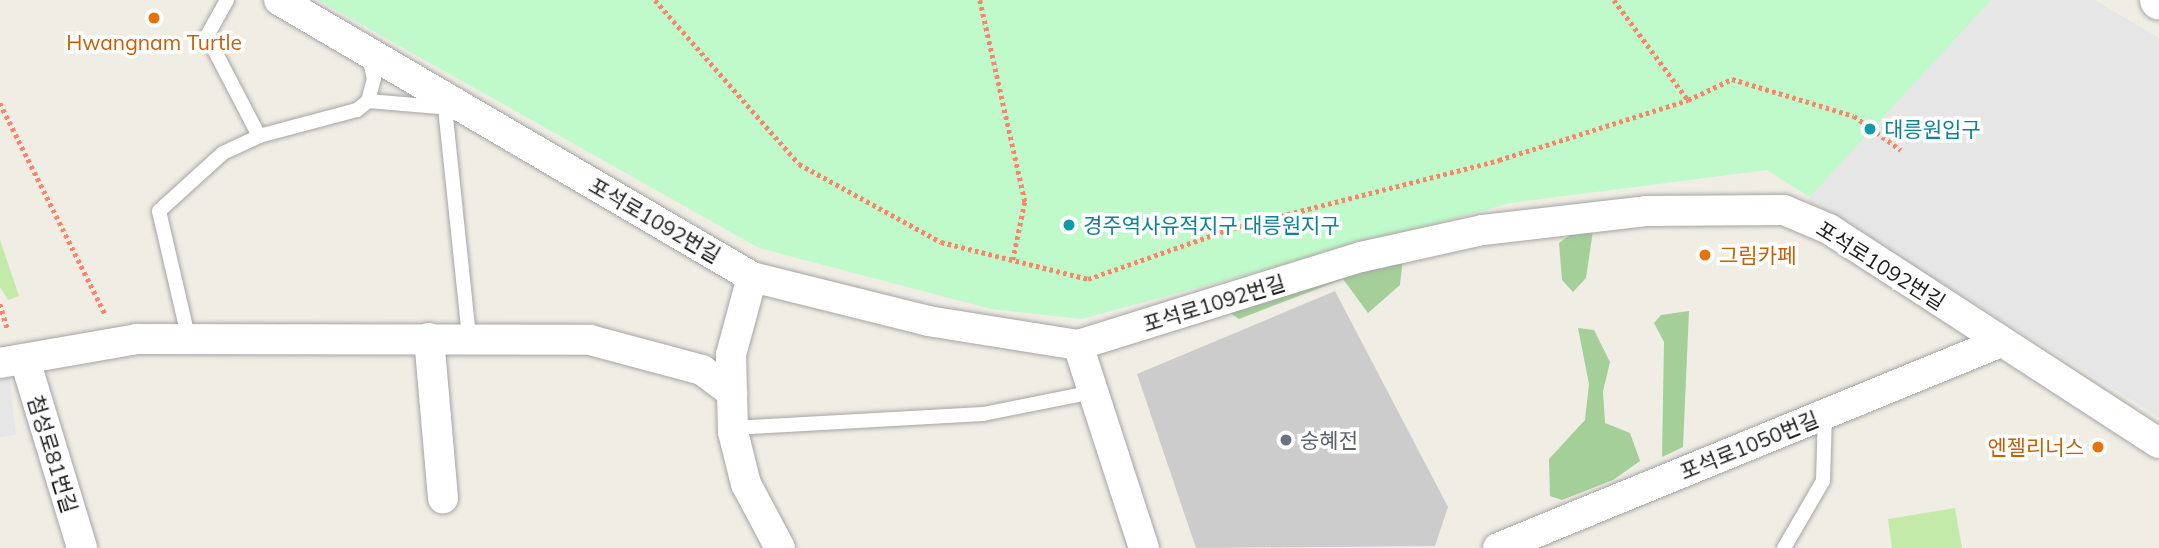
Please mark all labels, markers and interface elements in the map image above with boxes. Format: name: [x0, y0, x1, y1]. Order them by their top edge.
marker: Hwangnam Turtle: [146, 10, 162, 26]
place label: Hwangnam Turtle: [66, 29, 242, 55]
place label: 대릉원입구: [1884, 116, 1981, 142]
marker: 대릉원입구: [1862, 121, 1878, 137]
street label: 포석로1092번길: [585, 172, 725, 268]
place label: 경주역사유적지구 대릉원지구: [1083, 212, 1340, 238]
street label: 포석로1092번길: [1812, 215, 1950, 315]
marker: 경주역사유적지구 대릉원지구: [1061, 217, 1077, 233]
place label: 그림카페: [1719, 242, 1796, 268]
marker: 그림카페: [1697, 247, 1713, 263]
street label: 포석로1092번길: [1140, 269, 1288, 337]
street label: 첨성로81번길: [23, 392, 83, 516]
street label: 포석로1050번길: [1676, 406, 1822, 484]
place label: 숭혜전: [1300, 427, 1358, 453]
marker: 숭혜전: [1278, 432, 1294, 448]
place label: 엔젤리너스: [1987, 434, 2084, 460]
marker: 엔젤리너스: [2090, 439, 2106, 455]

